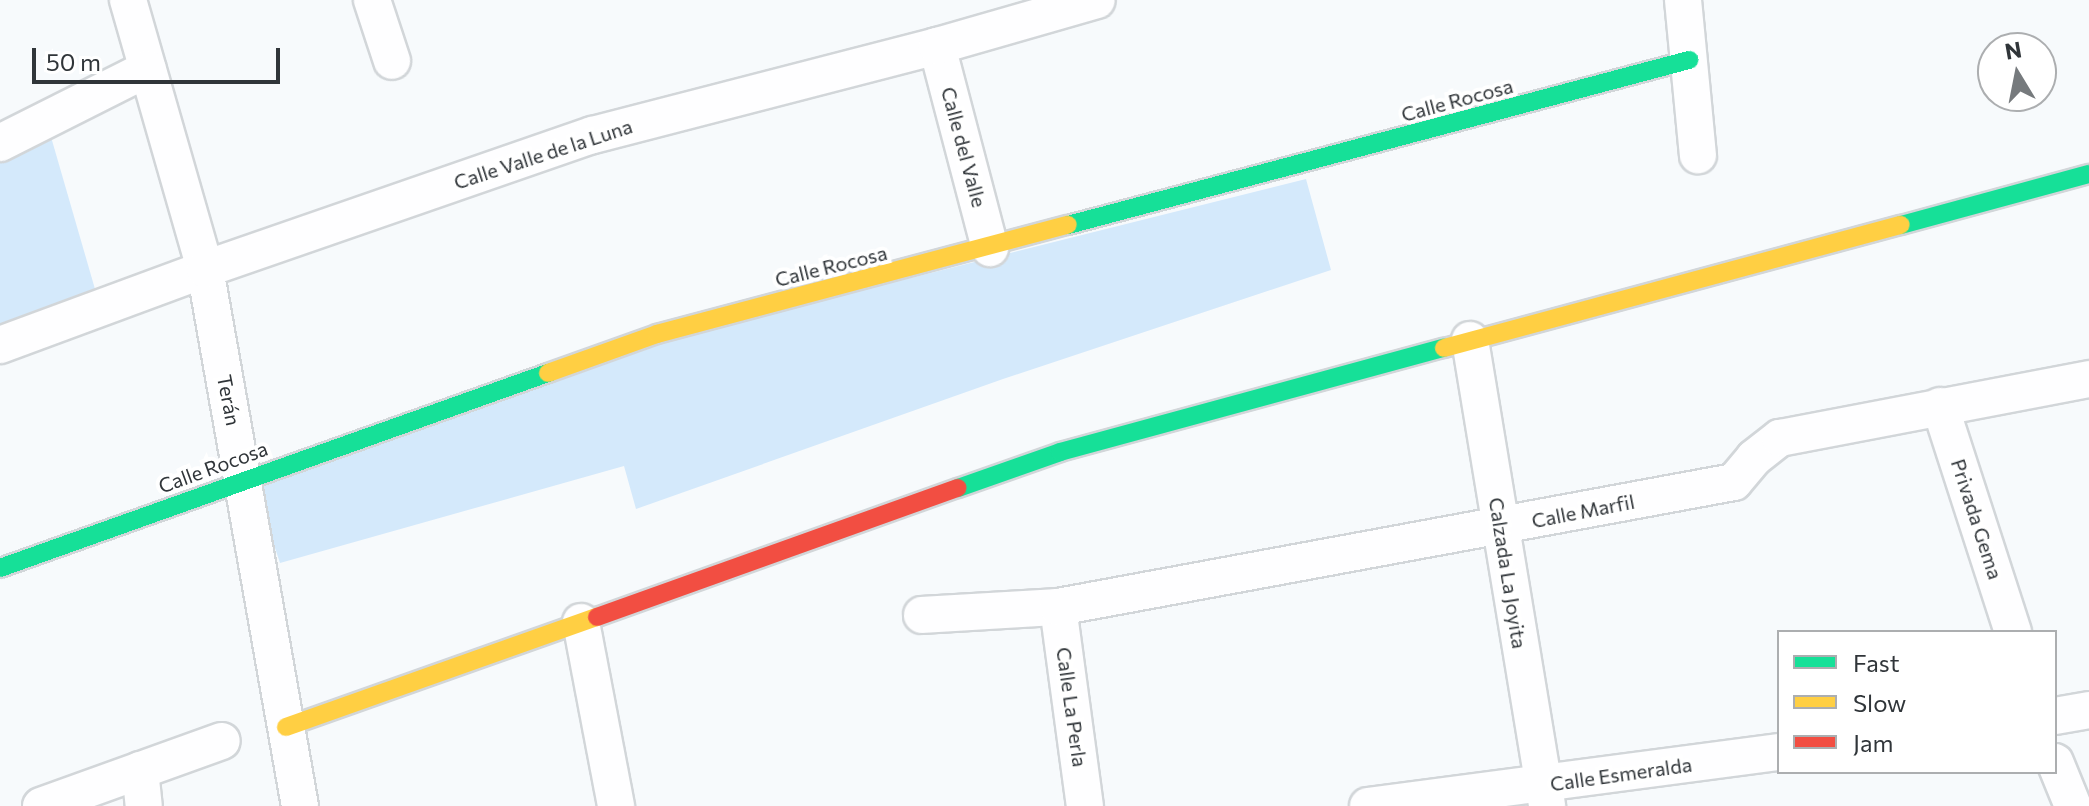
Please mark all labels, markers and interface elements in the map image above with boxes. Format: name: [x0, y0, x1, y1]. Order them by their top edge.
scale bar: [36, 32, 284, 82]
north arrow: [1977, 32, 2057, 112]
text: N: [2003, 35, 2024, 65]
text: 50 m: [46, 47, 101, 76]
street label: Calle Rocosa: [1399, 74, 1515, 126]
street label: Calle del Valle: [936, 84, 992, 210]
street label: Calle Valle de la Luna: [451, 114, 635, 194]
street label: Calle Rocosa: [773, 240, 889, 292]
street label: Terán: [212, 372, 246, 428]
street label: Calle Rocosa: [155, 436, 271, 498]
street label: Privada Gema: [1946, 456, 2008, 582]
street label: Calle Marfil: [1530, 489, 1636, 533]
street label: Calzada La Joyita: [1484, 496, 1532, 650]
legend: [1777, 630, 2057, 774]
street label: Calle La Perla: [1052, 646, 1092, 768]
text: Fast: [1853, 648, 1900, 677]
text: Slow: [1853, 688, 1906, 717]
text: Jam: [1853, 728, 1893, 757]
street label: Calle Esmeralda: [1549, 752, 1693, 796]

